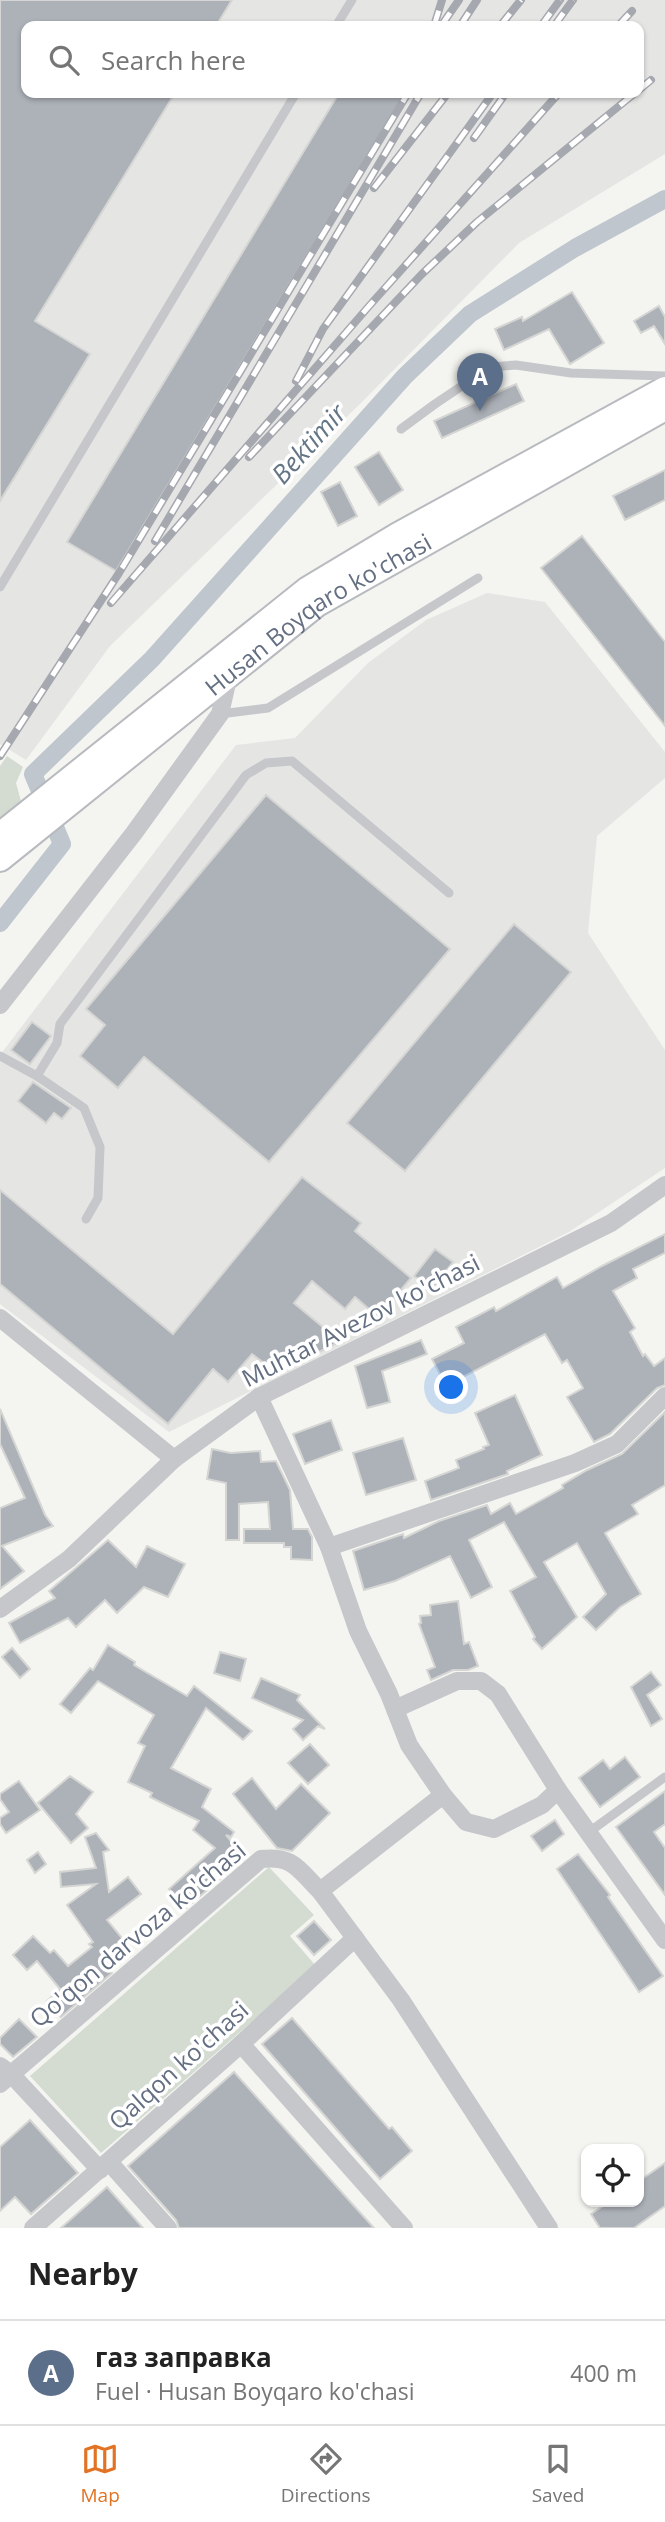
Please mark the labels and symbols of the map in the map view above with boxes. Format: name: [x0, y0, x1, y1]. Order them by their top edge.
pin: A: [457, 353, 503, 411]
water label: Bektimir: [263, 394, 355, 491]
street label: Husan Boyqaro ko'chasi: [198, 525, 437, 703]
street label: Muhtar Avezov ko'chasi: [236, 1245, 485, 1394]
your location: [434, 1370, 468, 1404]
street label: Qo'qon darvoza ko'chasi: [22, 1834, 252, 2034]
street label: Qalqon ko'chasi: [101, 1993, 255, 2137]

